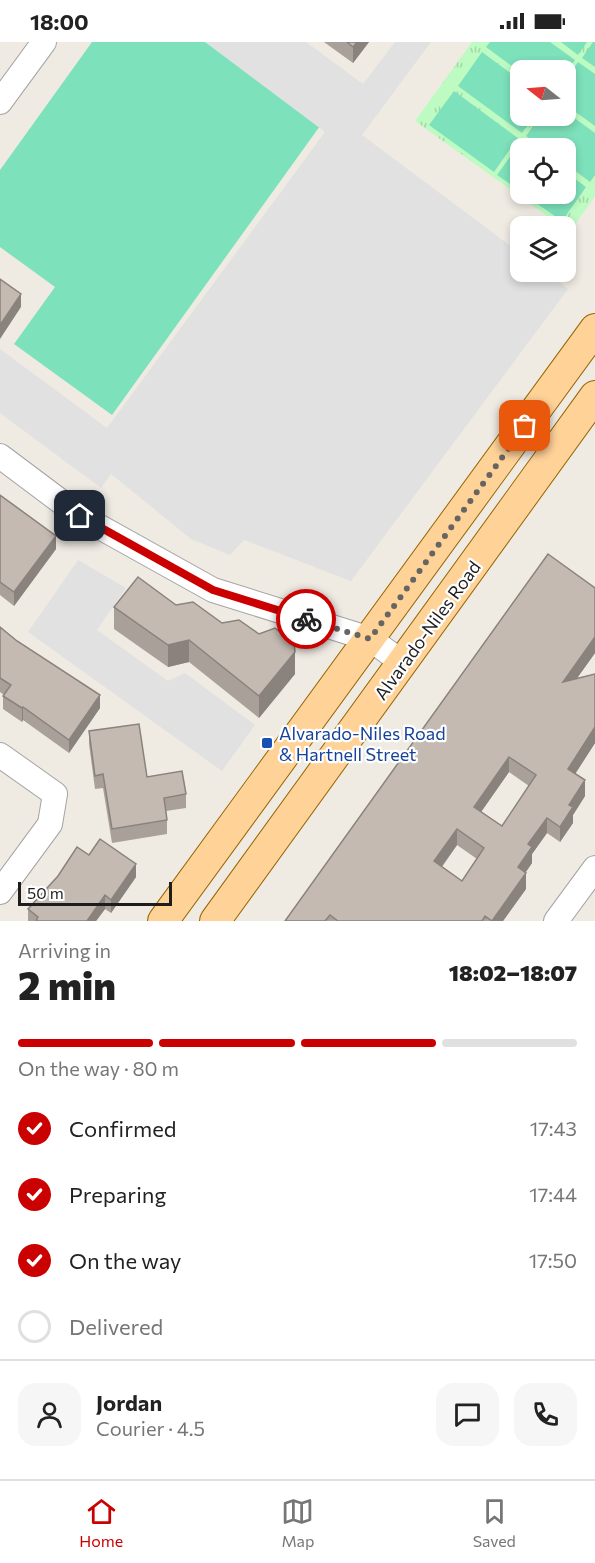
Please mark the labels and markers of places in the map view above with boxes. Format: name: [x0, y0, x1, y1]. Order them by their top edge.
pin: [499, 400, 550, 451]
pin: [54, 490, 105, 541]
place label: Alvarado-Niles Road & Hartnell Street: [279, 722, 446, 765]
marker: Alvarado-Niles Road & Hartnell Street: [260, 736, 274, 750]

